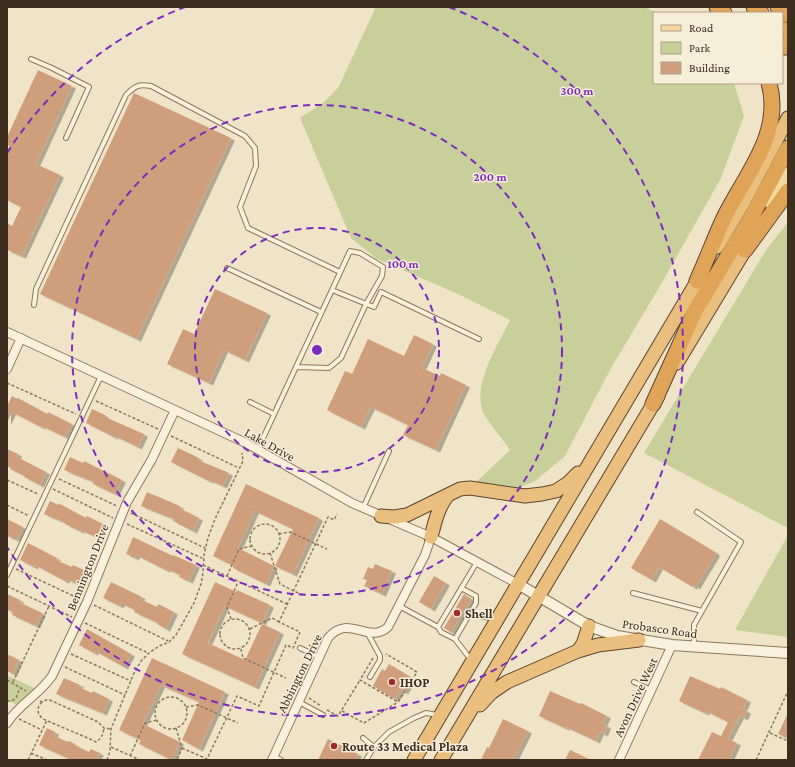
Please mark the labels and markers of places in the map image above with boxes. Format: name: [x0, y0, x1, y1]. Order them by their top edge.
centre of rings: [310, 343, 324, 357]
place label: Shell: [465, 606, 493, 621]
marker: Shell: [452, 608, 462, 618]
place label: IHOP: [400, 675, 429, 690]
marker: IHOP: [387, 677, 397, 687]
place label: Route 33 Medical Plaza: [342, 739, 469, 754]
marker: Route 33 Medical Plaza: [329, 741, 339, 751]

